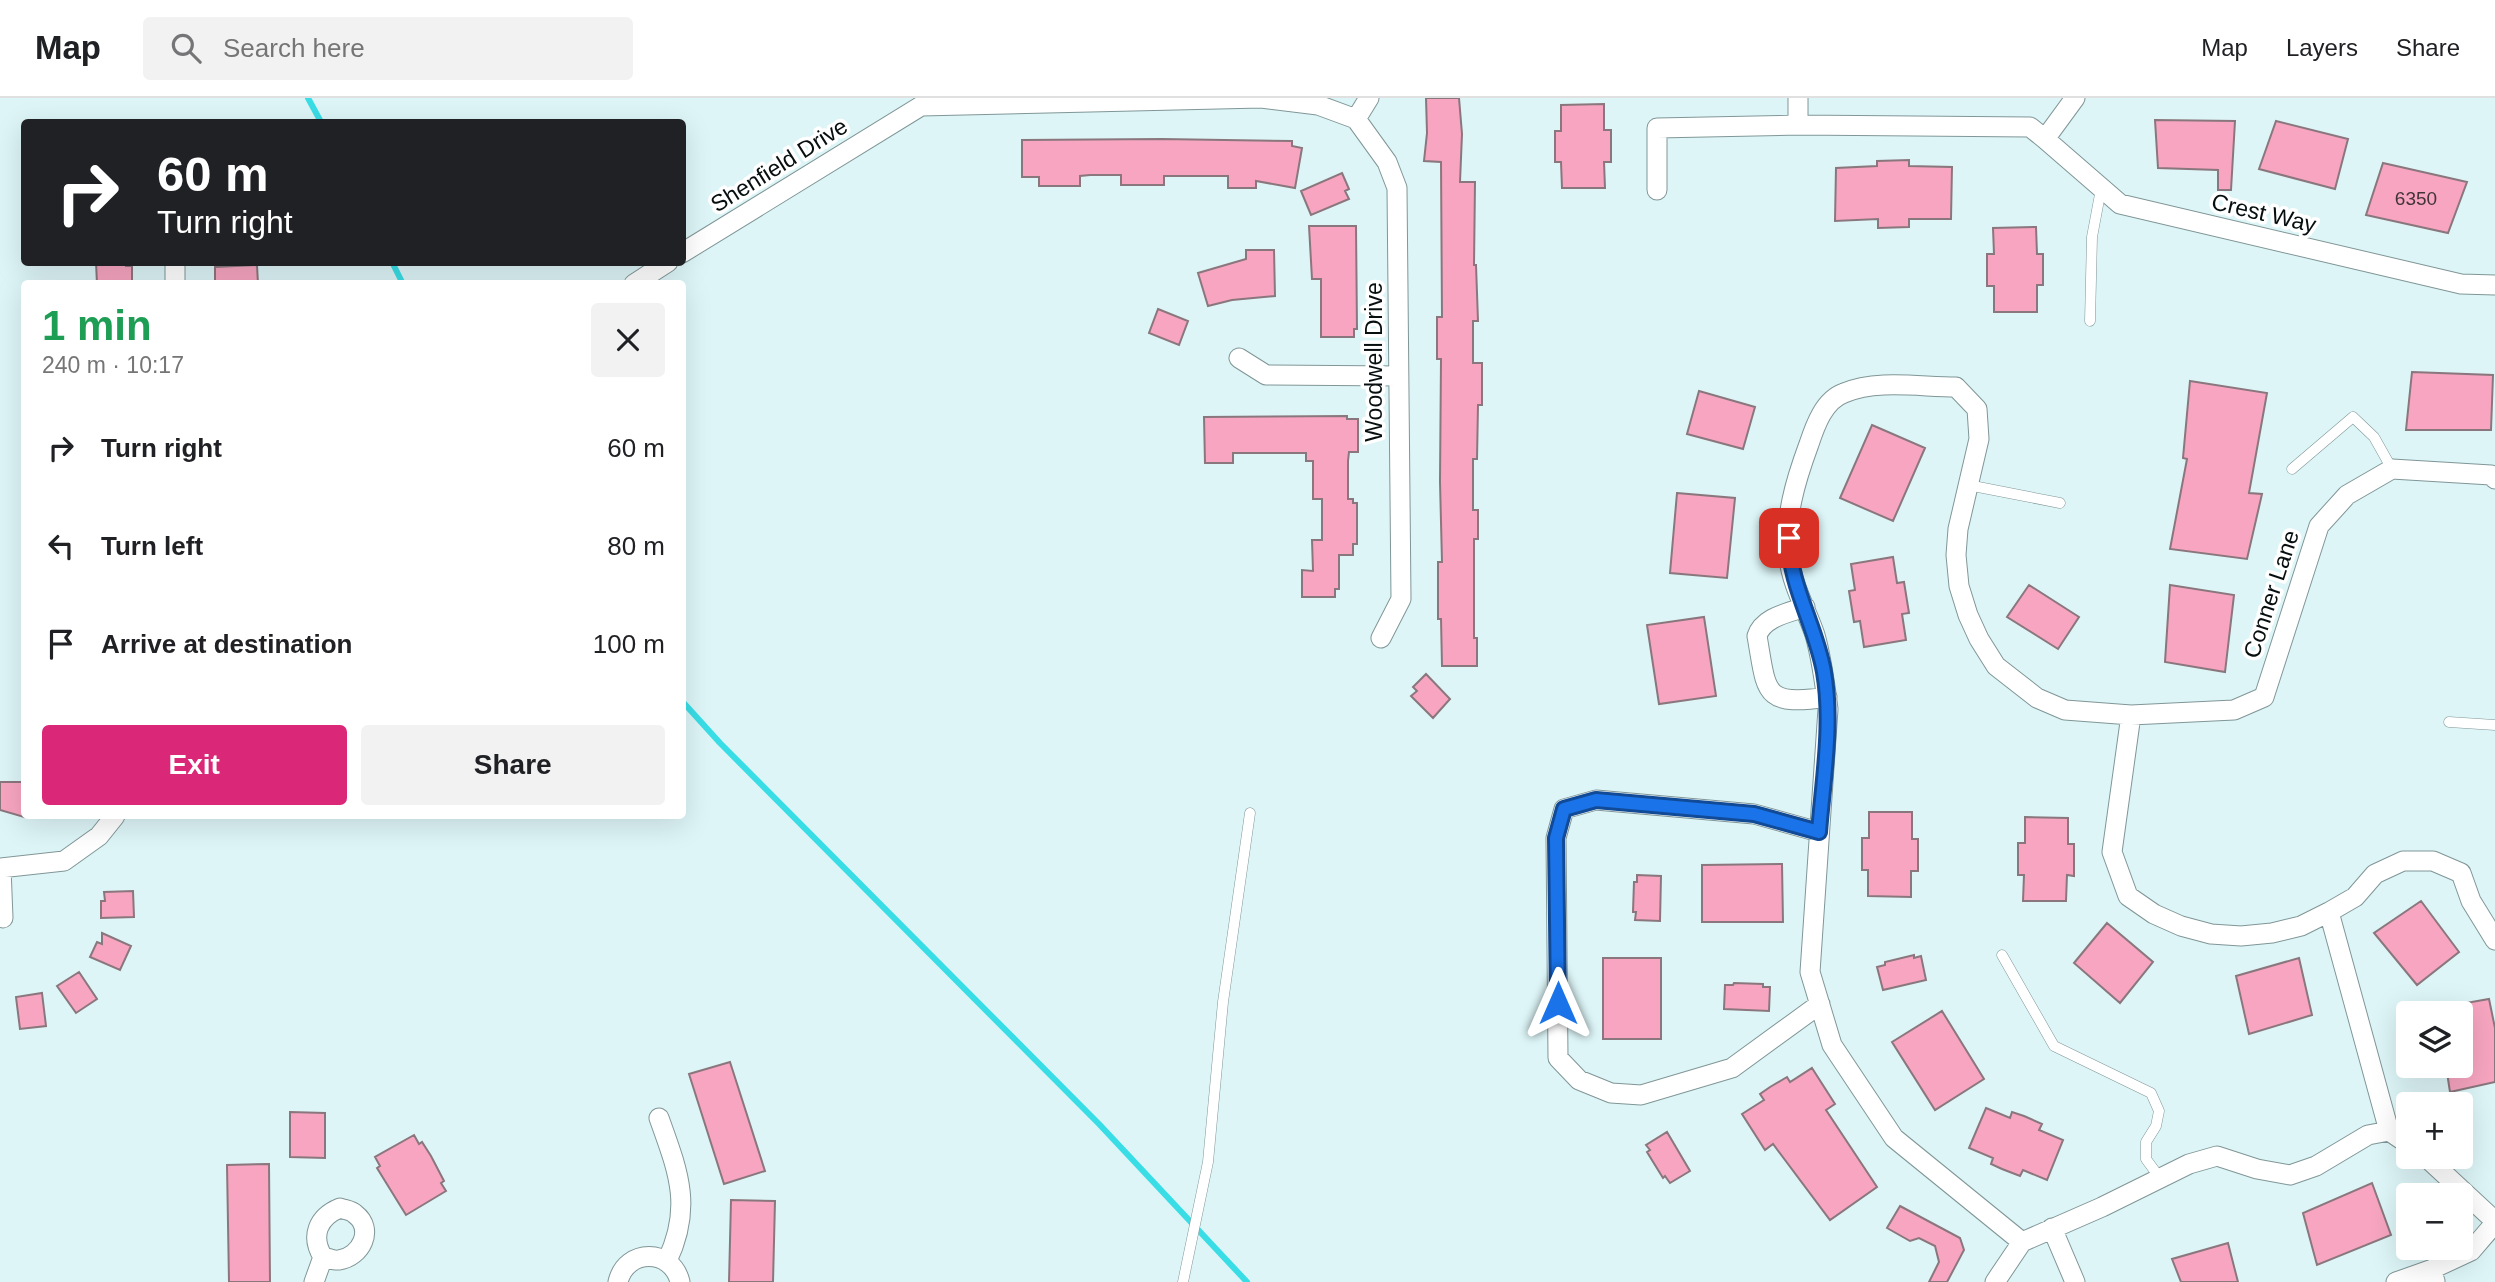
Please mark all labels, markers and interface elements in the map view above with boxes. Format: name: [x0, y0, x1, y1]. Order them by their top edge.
search box: [143, 17, 633, 80]
text: Map: [35, 29, 101, 66]
icon: search: [167, 29, 205, 67]
text: Search here: [223, 33, 365, 63]
text: Map: [2201, 34, 2248, 61]
text: Layers: [2286, 34, 2358, 61]
text: Share: [2396, 34, 2460, 61]
street label: Shenfield Drive: [706, 113, 852, 217]
icon: right: [42, 147, 133, 238]
text: 60 m: [157, 147, 269, 201]
street label: Crest Way: [2209, 188, 2319, 238]
house number: 6350: [2395, 188, 2437, 209]
text: Turn right: [157, 204, 293, 240]
street label: Woodwell Drive: [1361, 282, 1387, 442]
text: 1 min: [42, 302, 152, 349]
button: close: [591, 303, 665, 377]
text: 240 m · 10:17: [42, 352, 184, 378]
icon: right: [42, 429, 80, 467]
text: Turn right: [101, 433, 222, 463]
text: 60 m: [607, 433, 665, 463]
pin: [1759, 508, 1819, 568]
icon: arrive: [1770, 519, 1808, 557]
icon: left: [42, 527, 80, 565]
street label: Conner Lane: [2238, 527, 2304, 661]
text: Turn left: [101, 531, 203, 561]
text: 80 m: [607, 531, 665, 561]
icon: arrive: [42, 625, 80, 663]
text: Arrive at destination: [101, 629, 352, 659]
text: 100 m: [593, 629, 665, 659]
button: Exit: [42, 725, 347, 805]
button: Share: [361, 725, 665, 805]
position arrow: [1521, 966, 1595, 1040]
map controls: [2396, 1001, 2473, 1260]
button: layers: [2396, 1001, 2473, 1078]
button: +: [2396, 1092, 2473, 1169]
button: −: [2396, 1183, 2473, 1260]

